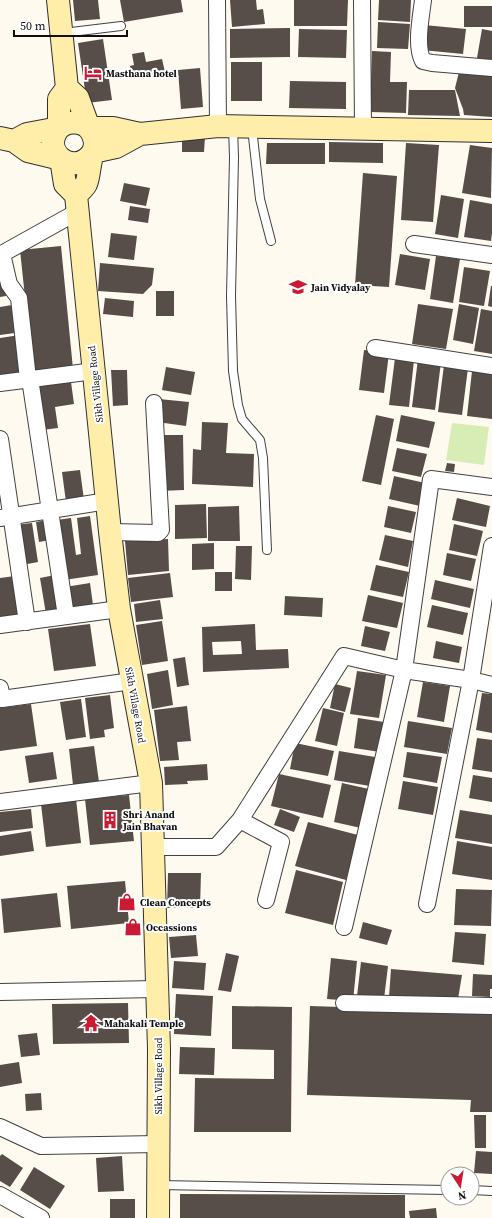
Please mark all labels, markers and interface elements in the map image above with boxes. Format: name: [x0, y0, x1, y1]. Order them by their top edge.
scale bar: [14, 12, 127, 38]
text: 50 m: [20, 18, 46, 34]
hotel icon: Masthana hotel: [83, 63, 103, 83]
place label: Masthana hotel: [106, 67, 177, 80]
school or university icon: Jain Vidyalay: [288, 277, 308, 297]
place label: Jain Vidyalay: [310, 281, 371, 294]
street label: Sikh Village Road: [85, 345, 106, 423]
street label: Sikh Village Road: [122, 666, 149, 744]
place label: Shri Anand Jain Bhavan: [122, 808, 177, 833]
building icon: Shri Anand Jain Bhavan: [100, 810, 120, 830]
shop icon: Clean Concepts: [117, 892, 137, 912]
place label: Clean Concepts: [140, 896, 211, 909]
shop icon: Occassions: [123, 917, 143, 937]
place label: Occassions: [146, 921, 197, 934]
temple icon: Mahakali Temple: [81, 1013, 101, 1033]
place label: Mahakali Temple: [104, 1017, 183, 1030]
street label: Sikh Village Road: [152, 1037, 165, 1115]
north arrow: [440, 1166, 480, 1206]
text: N: [456, 1187, 467, 1203]

